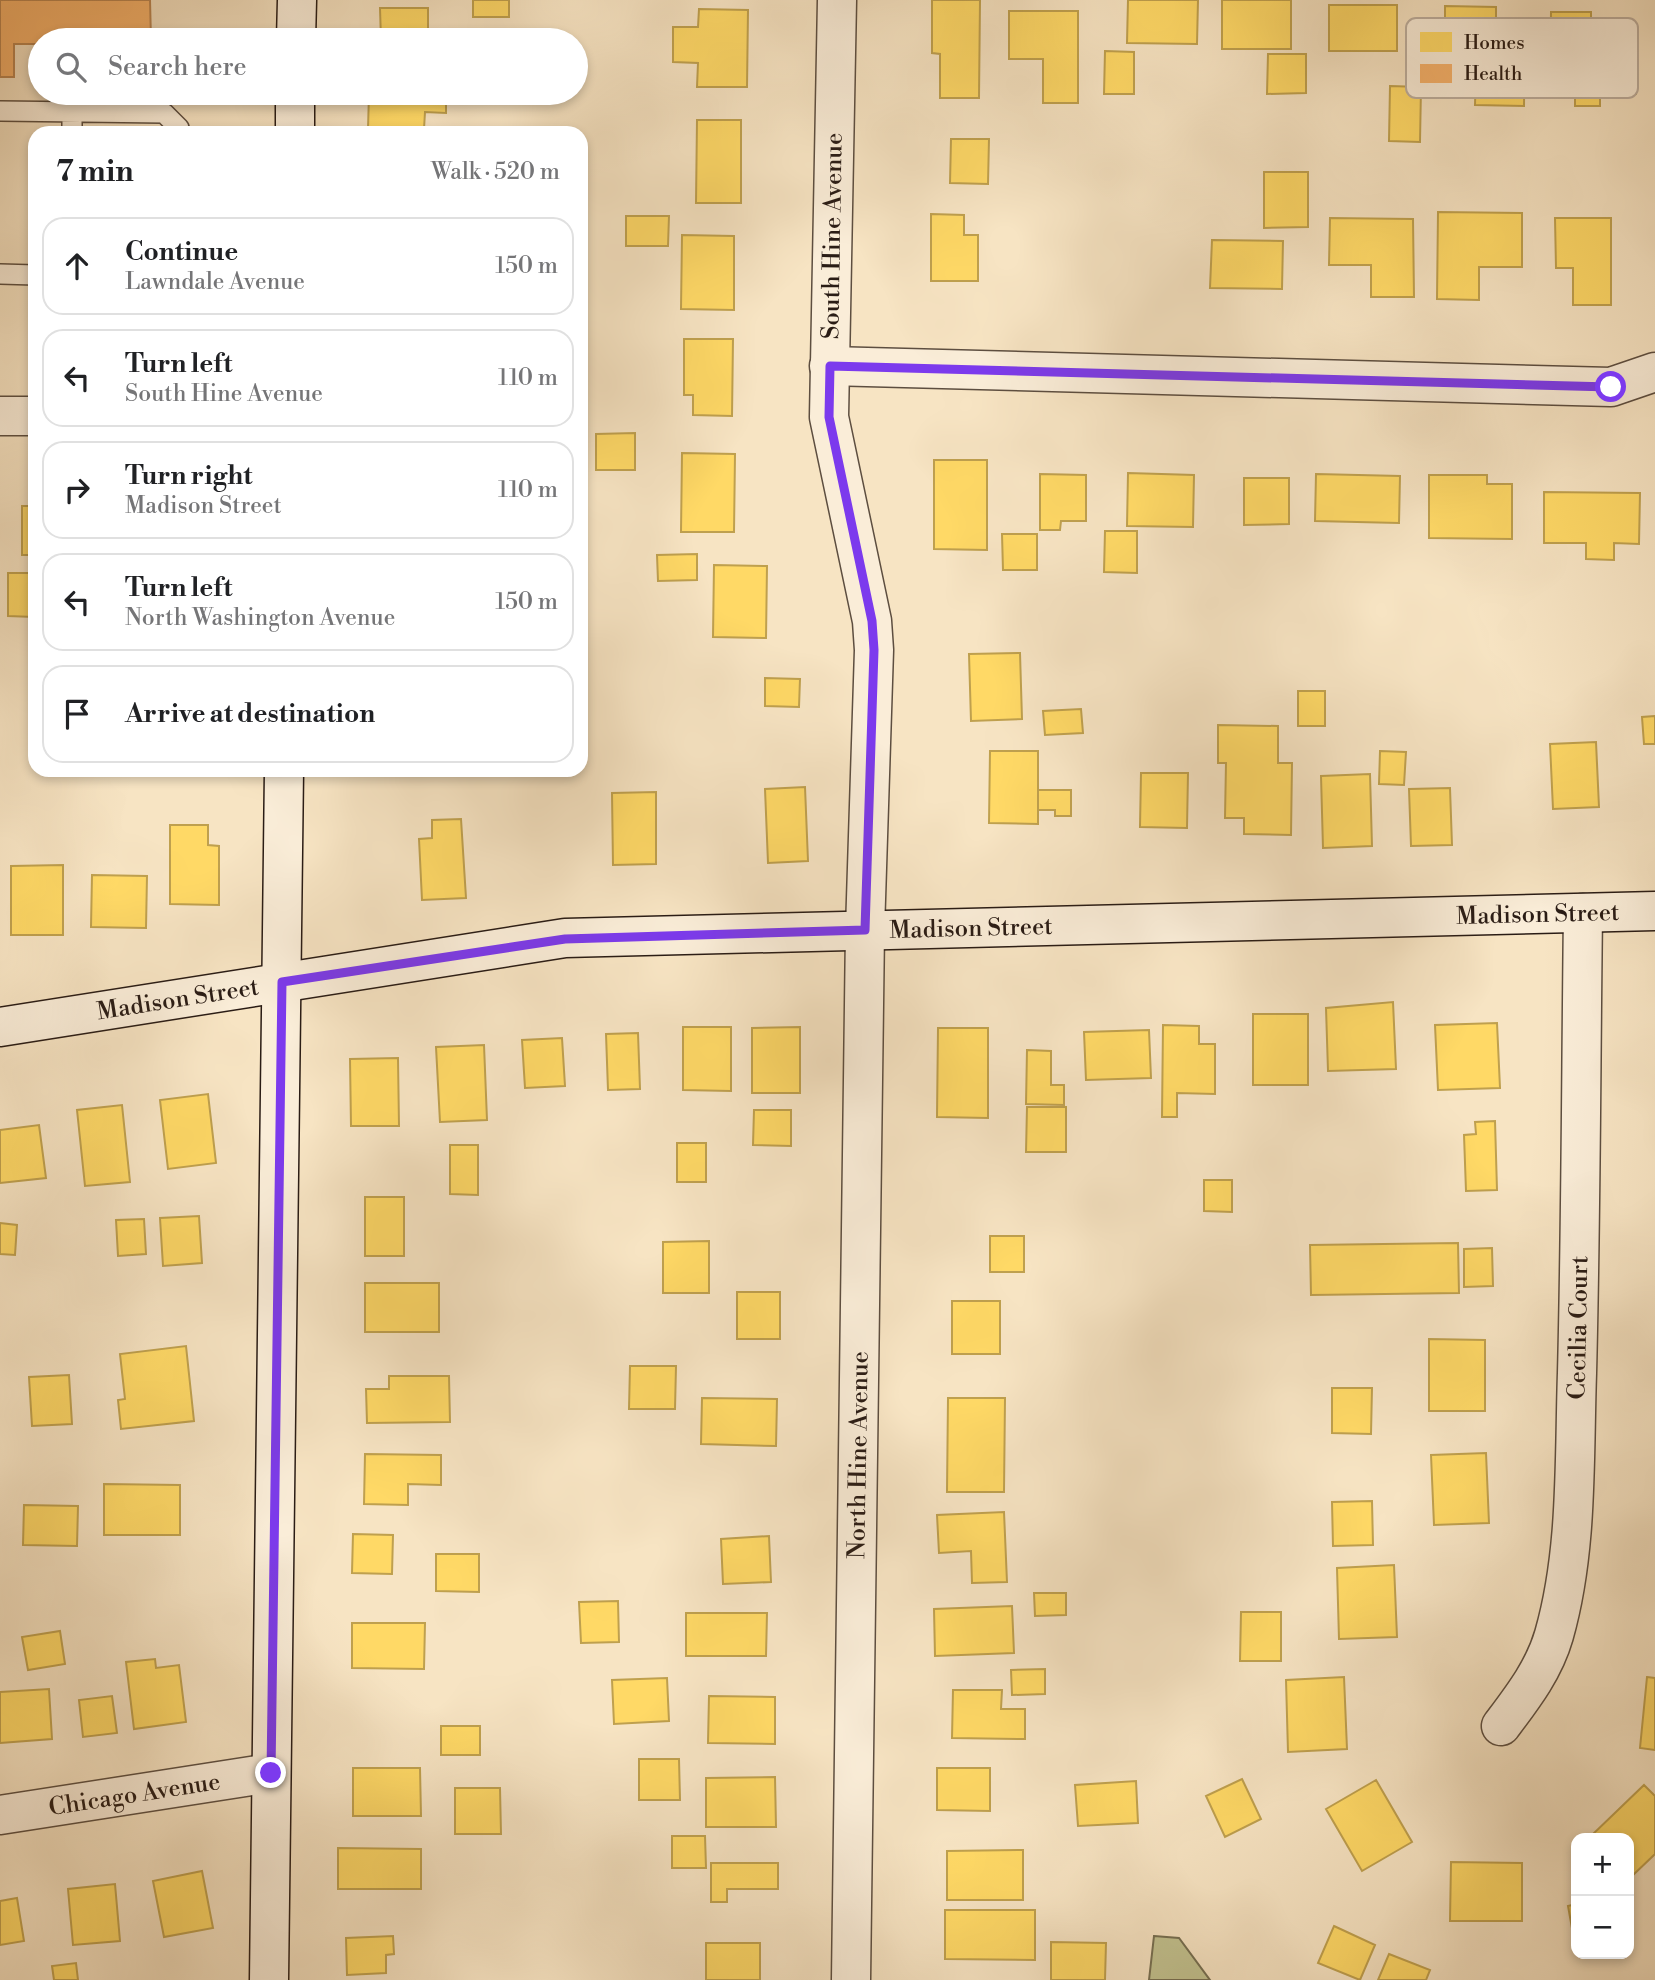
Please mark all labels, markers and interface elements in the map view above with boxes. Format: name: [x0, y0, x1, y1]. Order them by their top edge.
legend: [1406, 18, 1638, 98]
search box: [28, 28, 588, 105]
text: Homes: [1464, 31, 1524, 55]
icon: search: [52, 48, 90, 86]
text: Search here: [108, 51, 247, 83]
text: Health: [1464, 62, 1522, 86]
street label: South Hine Avenue: [816, 132, 850, 340]
text: 7 min: [56, 153, 134, 191]
text: Walk · 520 m: [431, 158, 560, 186]
text: Continue: [125, 236, 238, 268]
icon: ahead: [58, 247, 96, 285]
text: 150 m: [495, 252, 558, 280]
text: Lawndale Avenue: [125, 268, 305, 296]
text: Turn left: [125, 348, 233, 380]
icon: left: [58, 359, 96, 397]
text: 110 m: [498, 364, 558, 392]
route start: [1595, 371, 1626, 402]
text: South Hine Avenue: [125, 380, 323, 408]
text: Turn right: [125, 460, 253, 492]
icon: right: [58, 471, 96, 509]
text: 110 m: [498, 476, 558, 504]
text: Madison Street: [125, 492, 282, 520]
text: Turn left: [125, 572, 233, 604]
icon: left: [58, 583, 96, 621]
text: 150 m: [495, 588, 558, 616]
text: North Washington Avenue: [125, 604, 395, 632]
icon: arrive: [58, 695, 96, 733]
text: Arrive at destination: [125, 698, 375, 730]
street label: Madison Street: [1456, 898, 1620, 932]
street label: Madison Street: [889, 912, 1053, 946]
street label: Madison Street: [95, 972, 262, 1028]
street label: Cecilia Court: [1562, 1255, 1595, 1400]
street label: North Hine Avenue: [842, 1351, 876, 1559]
route end: [255, 1757, 286, 1788]
street label: Chicago Avenue: [47, 1767, 222, 1823]
map controls: [1571, 1833, 1634, 1959]
button: +: [1571, 1833, 1634, 1896]
button: −: [1571, 1896, 1634, 1959]

